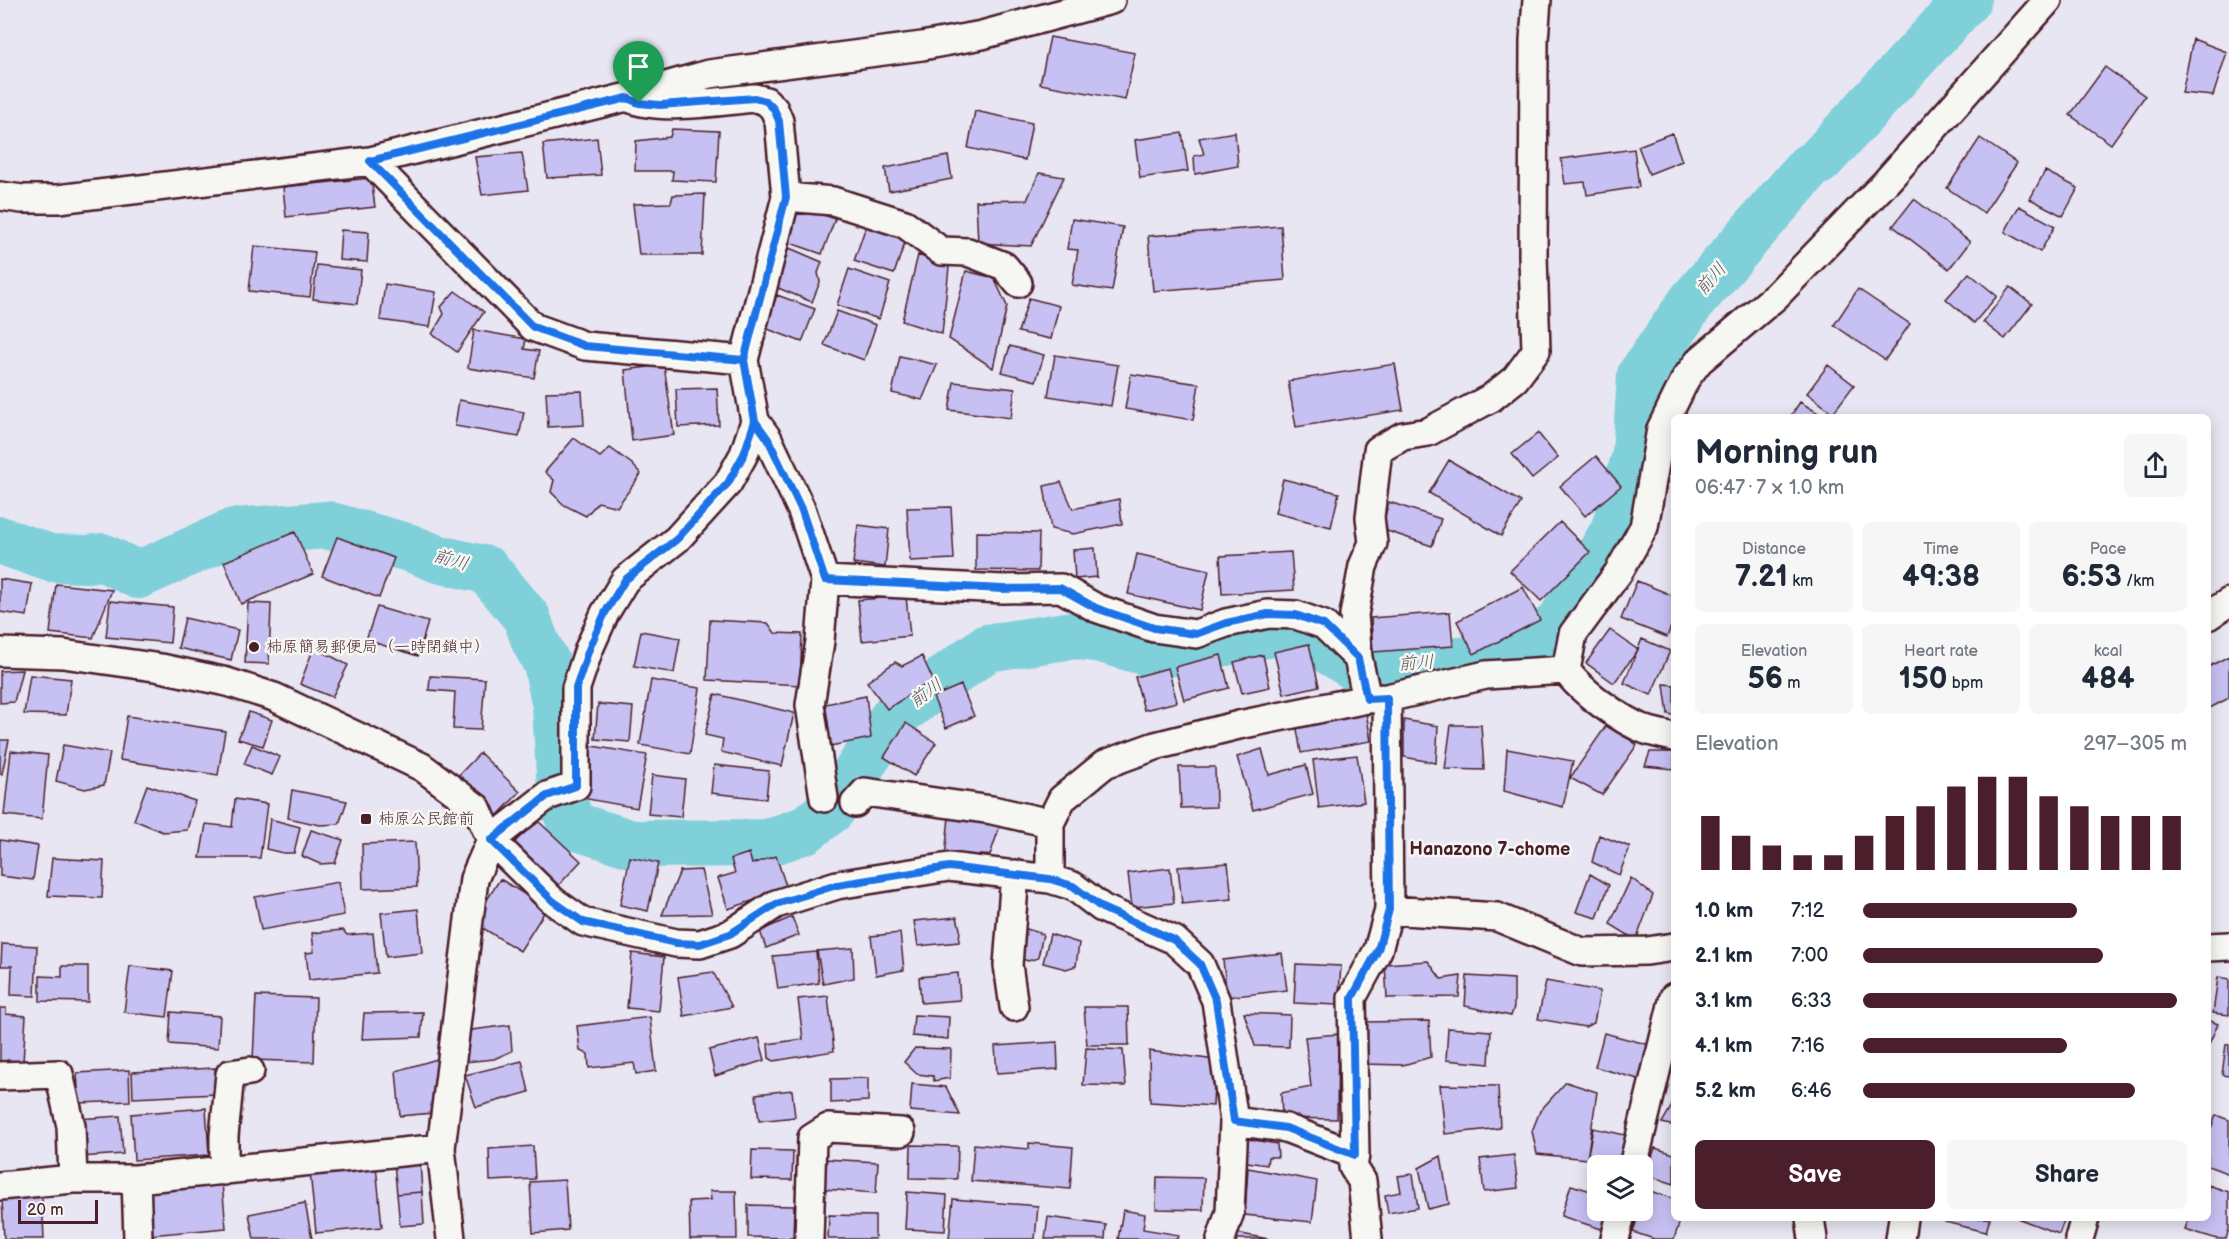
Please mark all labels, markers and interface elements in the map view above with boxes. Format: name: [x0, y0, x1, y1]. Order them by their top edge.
pin: [613, 41, 664, 103]
icon: arrive: [622, 50, 655, 83]
water label: 前川: [1691, 259, 1731, 299]
text: Morning run: [1695, 433, 1878, 473]
button: share: [2124, 434, 2187, 497]
text: 06:47 · 7 × 1.0 km: [1695, 476, 1844, 500]
text: Distance: [1742, 540, 1806, 559]
text: Time: [1923, 540, 1959, 559]
text: Pace: [2090, 540, 2126, 559]
water label: 前川: [431, 545, 471, 575]
text: 7.21: [1735, 559, 1788, 595]
text: 49:38: [1902, 559, 1980, 595]
text: 6:53: [2062, 559, 2122, 595]
text: km: [1788, 572, 1813, 591]
text: /km: [2122, 572, 2154, 591]
place label: 柿原簡易郵便局（一時閉鎖中）: [266, 638, 490, 657]
marker: 柿原簡易郵便局（一時閉鎖中）: [247, 640, 261, 654]
text: Elevation: [1741, 642, 1807, 661]
text: Heart rate: [1904, 642, 1978, 661]
text: kcal: [2094, 642, 2122, 661]
water label: 前川: [1397, 651, 1435, 675]
text: 56: [1747, 661, 1783, 697]
text: 150: [1899, 661, 1947, 697]
text: 484: [2081, 661, 2135, 697]
water label: 前川: [905, 674, 947, 712]
text: m: [1783, 674, 1801, 693]
text: bpm: [1947, 674, 1983, 693]
text: Elevation: [1695, 732, 1778, 756]
text: 297–305 m: [2083, 732, 2187, 756]
place label: 柿原公民館前: [378, 810, 474, 829]
marker: 柿原公民館前: [359, 812, 373, 826]
district label: Hanazono 7-chome: [1410, 839, 1570, 860]
text: 1.0 km: [1695, 899, 1753, 923]
text: 7:12: [1791, 899, 1824, 923]
text: 2.1 km: [1695, 944, 1753, 968]
text: 7:00: [1791, 944, 1828, 968]
text: 3.1 km: [1695, 989, 1752, 1013]
text: 6:33: [1791, 989, 1832, 1013]
text: 4.1 km: [1695, 1034, 1753, 1058]
text: 7:16: [1791, 1034, 1825, 1058]
text: 5.2 km: [1695, 1079, 1756, 1103]
text: 6:46: [1791, 1079, 1832, 1103]
button: Save: [1695, 1140, 1935, 1209]
button: Share: [1947, 1140, 2187, 1209]
map controls: [1587, 1155, 1653, 1221]
button: layers: [1587, 1155, 1653, 1221]
scale bar: [18, 1197, 98, 1224]
text: 20 m: [27, 1201, 63, 1220]

